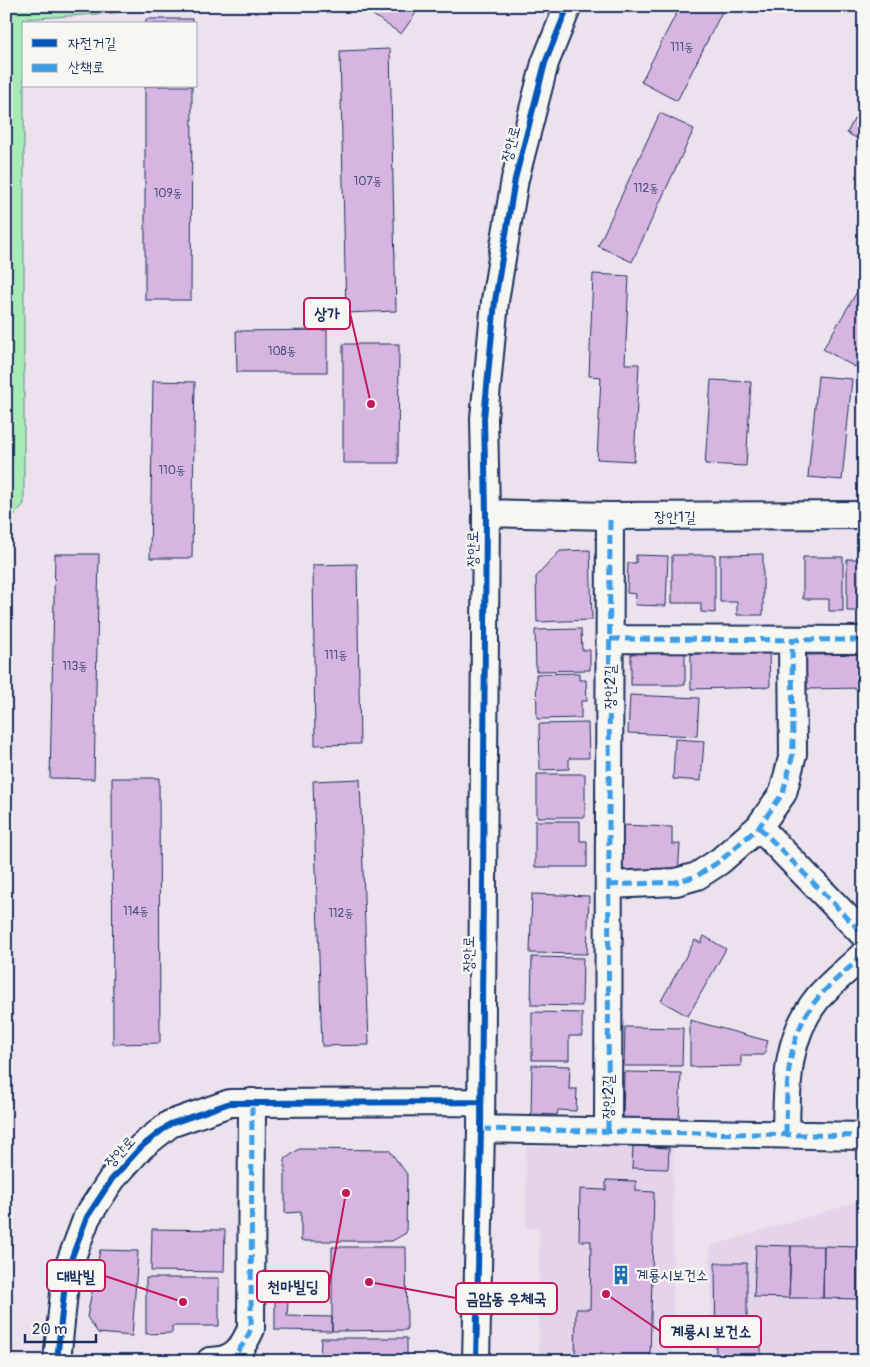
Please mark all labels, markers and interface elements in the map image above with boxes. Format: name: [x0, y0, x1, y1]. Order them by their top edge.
legend: [22, 22, 198, 88]
text: 자전거길: [68, 34, 116, 53]
house number: 111동: [670, 40, 694, 55]
text: 산책로: [68, 58, 104, 77]
street label: 장안로: [497, 124, 525, 164]
house number: 107동: [354, 174, 382, 189]
house number: 112동: [633, 181, 659, 196]
house number: 109동: [154, 186, 182, 201]
callout: 상가: [304, 298, 350, 329]
text: 상가: [314, 304, 340, 324]
house number: 108동: [268, 344, 296, 359]
house number: 110동: [158, 463, 186, 478]
street label: 장안1길: [654, 508, 696, 527]
street label: 장안로: [463, 531, 483, 567]
house number: 111동: [324, 648, 348, 663]
house number: 113동: [62, 659, 88, 674]
street label: 장안2길: [601, 665, 620, 709]
house number: 114동: [123, 904, 149, 919]
house number: 112동: [328, 906, 354, 921]
street label: 장안로: [459, 936, 479, 972]
street label: 장안2길: [599, 1075, 618, 1119]
street label: 장안로: [101, 1132, 139, 1172]
callout: 대박빌: [47, 1260, 105, 1291]
building icon: 계룡시보건소: [610, 1264, 632, 1286]
place label: 계룡시보건소: [636, 1266, 708, 1285]
text: 대박빌: [57, 1267, 95, 1287]
callout: 천마빌딩: [257, 1271, 329, 1302]
text: 천마빌딩: [267, 1277, 319, 1297]
callout: 금암동 우체국: [456, 1283, 557, 1314]
text: 금암동 우체국: [466, 1289, 546, 1309]
scale bar: [25, 1312, 96, 1344]
callout: 계룡시 보건소: [660, 1316, 761, 1347]
text: 20 m: [32, 1320, 67, 1339]
text: 계룡시 보건소: [671, 1322, 751, 1342]

